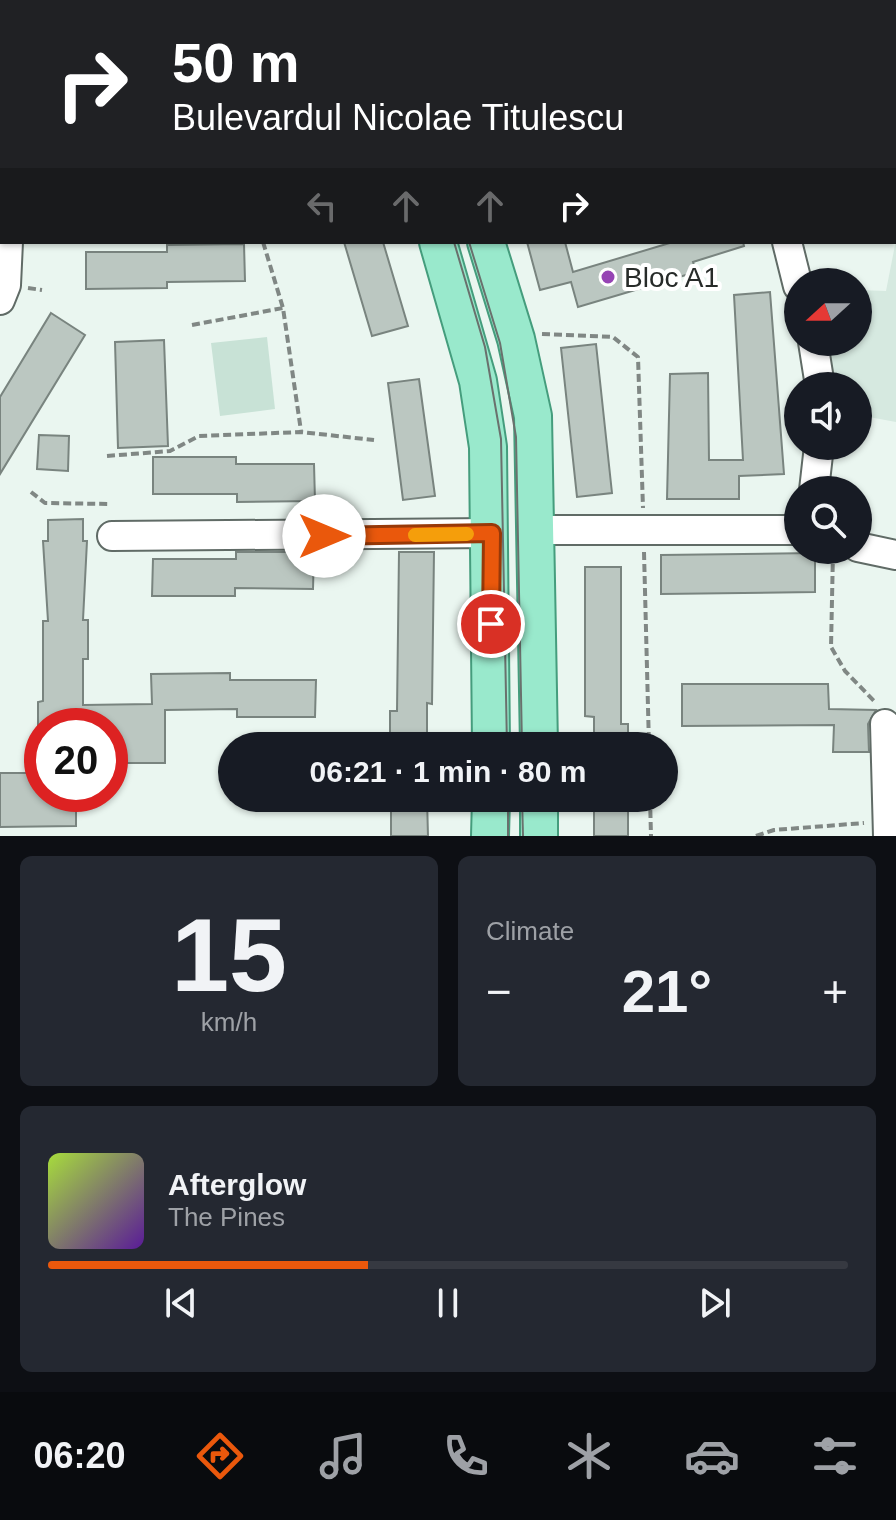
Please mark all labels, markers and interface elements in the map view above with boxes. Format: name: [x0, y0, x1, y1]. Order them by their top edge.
text: 50 m: [172, 31, 300, 94]
icon: right: [40, 32, 144, 136]
text: Bulevardul Nicolae Titulescu: [172, 97, 624, 138]
icon: left: [300, 184, 344, 228]
icon: ahead: [384, 184, 428, 228]
icon: ahead: [468, 184, 512, 228]
icon: right: [552, 184, 596, 228]
place label: Bloc A1: [624, 262, 719, 293]
marker: Bloc A1: [599, 268, 617, 286]
north arrow: [784, 268, 872, 356]
map controls: [784, 268, 872, 564]
button: sound: [784, 372, 872, 460]
button: search: [784, 476, 872, 564]
position arrow: [282, 494, 366, 578]
pin: [457, 590, 525, 658]
icon: arrive: [469, 602, 513, 646]
speed limit sign: 20: [24, 708, 128, 812]
text: 06:21 · 1 min · 80 m: [310, 755, 586, 788]
text: 15: [171, 897, 287, 1013]
text: Climate: [486, 916, 574, 946]
text: 21°: [622, 958, 712, 1025]
text: −: [486, 967, 512, 1016]
text: +: [822, 967, 848, 1016]
text: km/h: [201, 1007, 257, 1037]
text: Afterglow: [168, 1168, 306, 1201]
text: The Pines: [168, 1202, 285, 1232]
icon: previous: [159, 1281, 203, 1325]
icon: pause: [426, 1281, 470, 1325]
icon: next: [693, 1281, 737, 1325]
icon: directions: [192, 1428, 248, 1484]
icon: music: [315, 1428, 371, 1484]
icon: phone: [438, 1428, 494, 1484]
icon: climate: [561, 1428, 617, 1484]
icon: car: [684, 1428, 740, 1484]
icon: filters: [807, 1428, 863, 1484]
text: 06:20: [33, 1435, 126, 1476]

